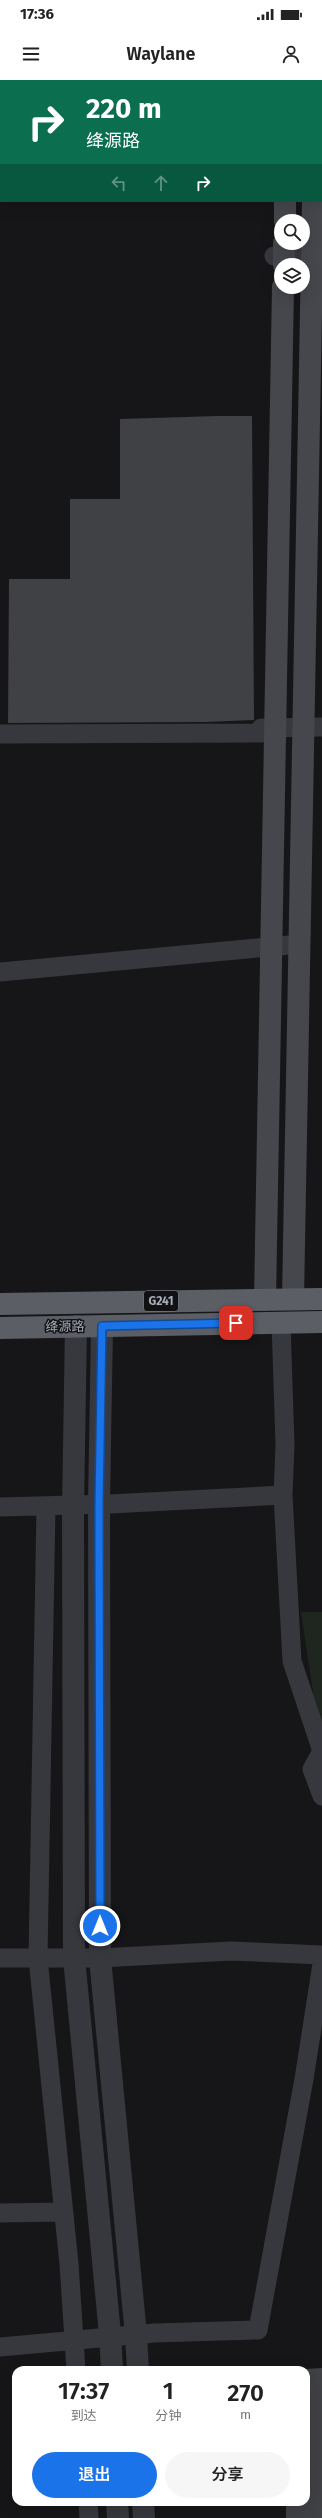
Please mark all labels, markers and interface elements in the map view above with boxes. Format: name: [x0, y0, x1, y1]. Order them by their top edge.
text: 17:36: [20, 5, 54, 23]
icon: menu: [20, 43, 42, 65]
text: Waylane: [127, 43, 195, 65]
icon: person: [280, 43, 302, 65]
text: 220 m: [86, 92, 162, 125]
icon: right: [20, 96, 72, 148]
text: 绛源路: [86, 130, 140, 152]
icon: left: [108, 172, 130, 194]
icon: ahead: [150, 172, 172, 194]
icon: right: [192, 172, 214, 194]
map controls: [274, 214, 310, 294]
button: search: [274, 214, 310, 250]
button: layers: [274, 258, 310, 294]
road number: G241: [144, 1291, 178, 1311]
pin: [219, 1306, 253, 1340]
icon: arrive: [225, 1312, 247, 1334]
street label: 绛源路: [45, 1319, 85, 1334]
position arrow: [79, 1905, 121, 1947]
text: 17:37: [58, 2377, 109, 2405]
text: 1: [163, 2377, 174, 2405]
text: 270: [227, 2379, 264, 2407]
text: m: [240, 2407, 251, 2422]
text: 到达: [71, 2408, 97, 2423]
text: 分钟: [155, 2408, 181, 2423]
button: 退出: [32, 2452, 157, 2498]
button: 分享: [165, 2452, 290, 2498]

